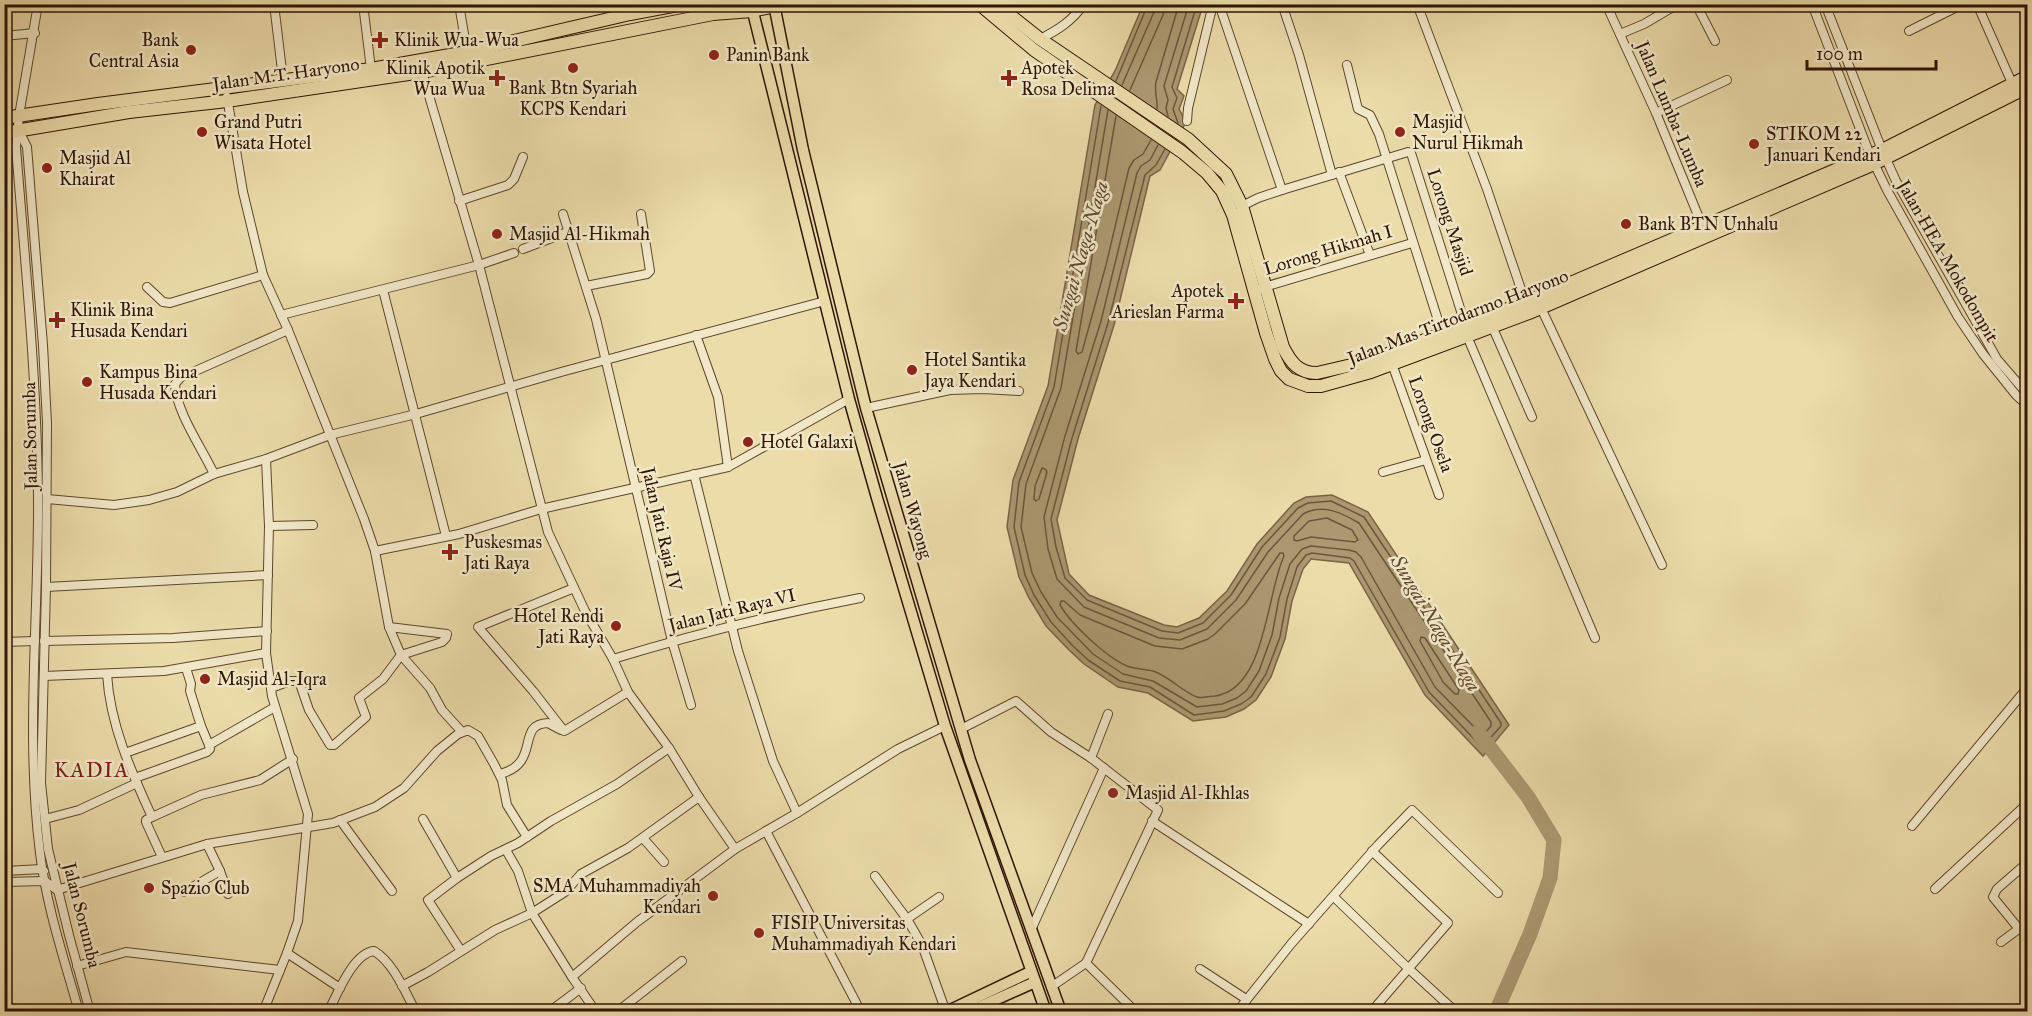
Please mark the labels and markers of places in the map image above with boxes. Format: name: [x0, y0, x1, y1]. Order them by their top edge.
place label: Bank Central Asia: [89, 29, 180, 72]
place label: Klinik Wua-Wua: [394, 29, 519, 51]
marker: Klinik Wua-Wua: [371, 31, 389, 49]
marker: Bank Central Asia: [184, 43, 198, 57]
place label: Panin Bank: [726, 44, 810, 66]
marker: Panin Bank: [707, 48, 721, 62]
place label: Klinik Apotik Wua Wua: [385, 57, 486, 100]
place label: Apotek Rosa Delima: [1020, 57, 1115, 100]
marker: Bank Btn Syariah KCPS Kendari: [566, 61, 580, 75]
marker: Klinik Apotik Wua Wua: [490, 71, 504, 85]
marker: Apotek Rosa Delima: [1002, 71, 1016, 85]
place label: Bank Btn Syariah KCPS Kendari: [509, 77, 637, 120]
place label: Grand Putri Wisata Hotel: [214, 111, 311, 154]
place label: Masjid Nurul Hikmah: [1412, 111, 1523, 154]
place label: STIKOM 22 Januari Kendari: [1764, 123, 1881, 167]
marker: Grand Putri Wisata Hotel: [195, 125, 209, 139]
marker: Masjid Nurul Hikmah: [1393, 125, 1407, 139]
marker: STIKOM 22 Januari Kendari: [1747, 137, 1761, 151]
place label: Masjid Al Khairat: [59, 147, 131, 190]
marker: Masjid Al Khairat: [40, 161, 54, 175]
place label: Bank BTN Unhalu: [1638, 213, 1779, 235]
marker: Bank BTN Unhalu: [1619, 217, 1633, 231]
place label: Masjid Al-Hikmah: [509, 223, 650, 245]
marker: Masjid Al-Hikmah: [490, 227, 504, 241]
place label: Apotek Arieslan Farma: [1111, 280, 1225, 323]
marker: Apotek Arieslan Farma: [1229, 294, 1243, 308]
place label: Klinik Bina Husada Kendari: [70, 299, 188, 342]
marker: Klinik Bina Husada Kendari: [48, 311, 66, 329]
place label: Hotel Santika Jaya Kendari: [922, 349, 1026, 393]
place label: Kampus Bina Husada Kendari: [99, 361, 217, 404]
marker: Hotel Santika Jaya Kendari: [905, 363, 919, 377]
marker: Kampus Bina Husada Kendari: [80, 375, 94, 389]
place label: Hotel Galaxi: [760, 431, 853, 453]
marker: Hotel Galaxi: [741, 435, 755, 449]
place label: Puskesmas Jati Raya: [462, 531, 542, 575]
marker: Puskesmas Jati Raya: [441, 543, 459, 561]
place label: Hotel Rendi Jati Raya: [513, 605, 604, 649]
marker: Hotel Rendi Jati Raya: [609, 619, 623, 633]
place label: Masjid Al-Iqra: [217, 668, 327, 691]
marker: Masjid Al-Iqra: [198, 672, 212, 686]
place label: Masjid Al-Ikhlas: [1125, 782, 1249, 804]
marker: Masjid Al-Ikhlas: [1106, 786, 1120, 800]
place label: SMA Muhammadiyah Kendari: [533, 875, 701, 918]
place label: Spazio Club: [161, 877, 250, 899]
marker: Spazio Club: [142, 881, 156, 895]
marker: SMA Muhammadiyah Kendari: [706, 889, 720, 903]
place label: FISIP Universitas Muhammadiyah Kendari: [771, 912, 956, 955]
marker: FISIP Universitas Muhammadiyah Kendari: [752, 926, 766, 940]

